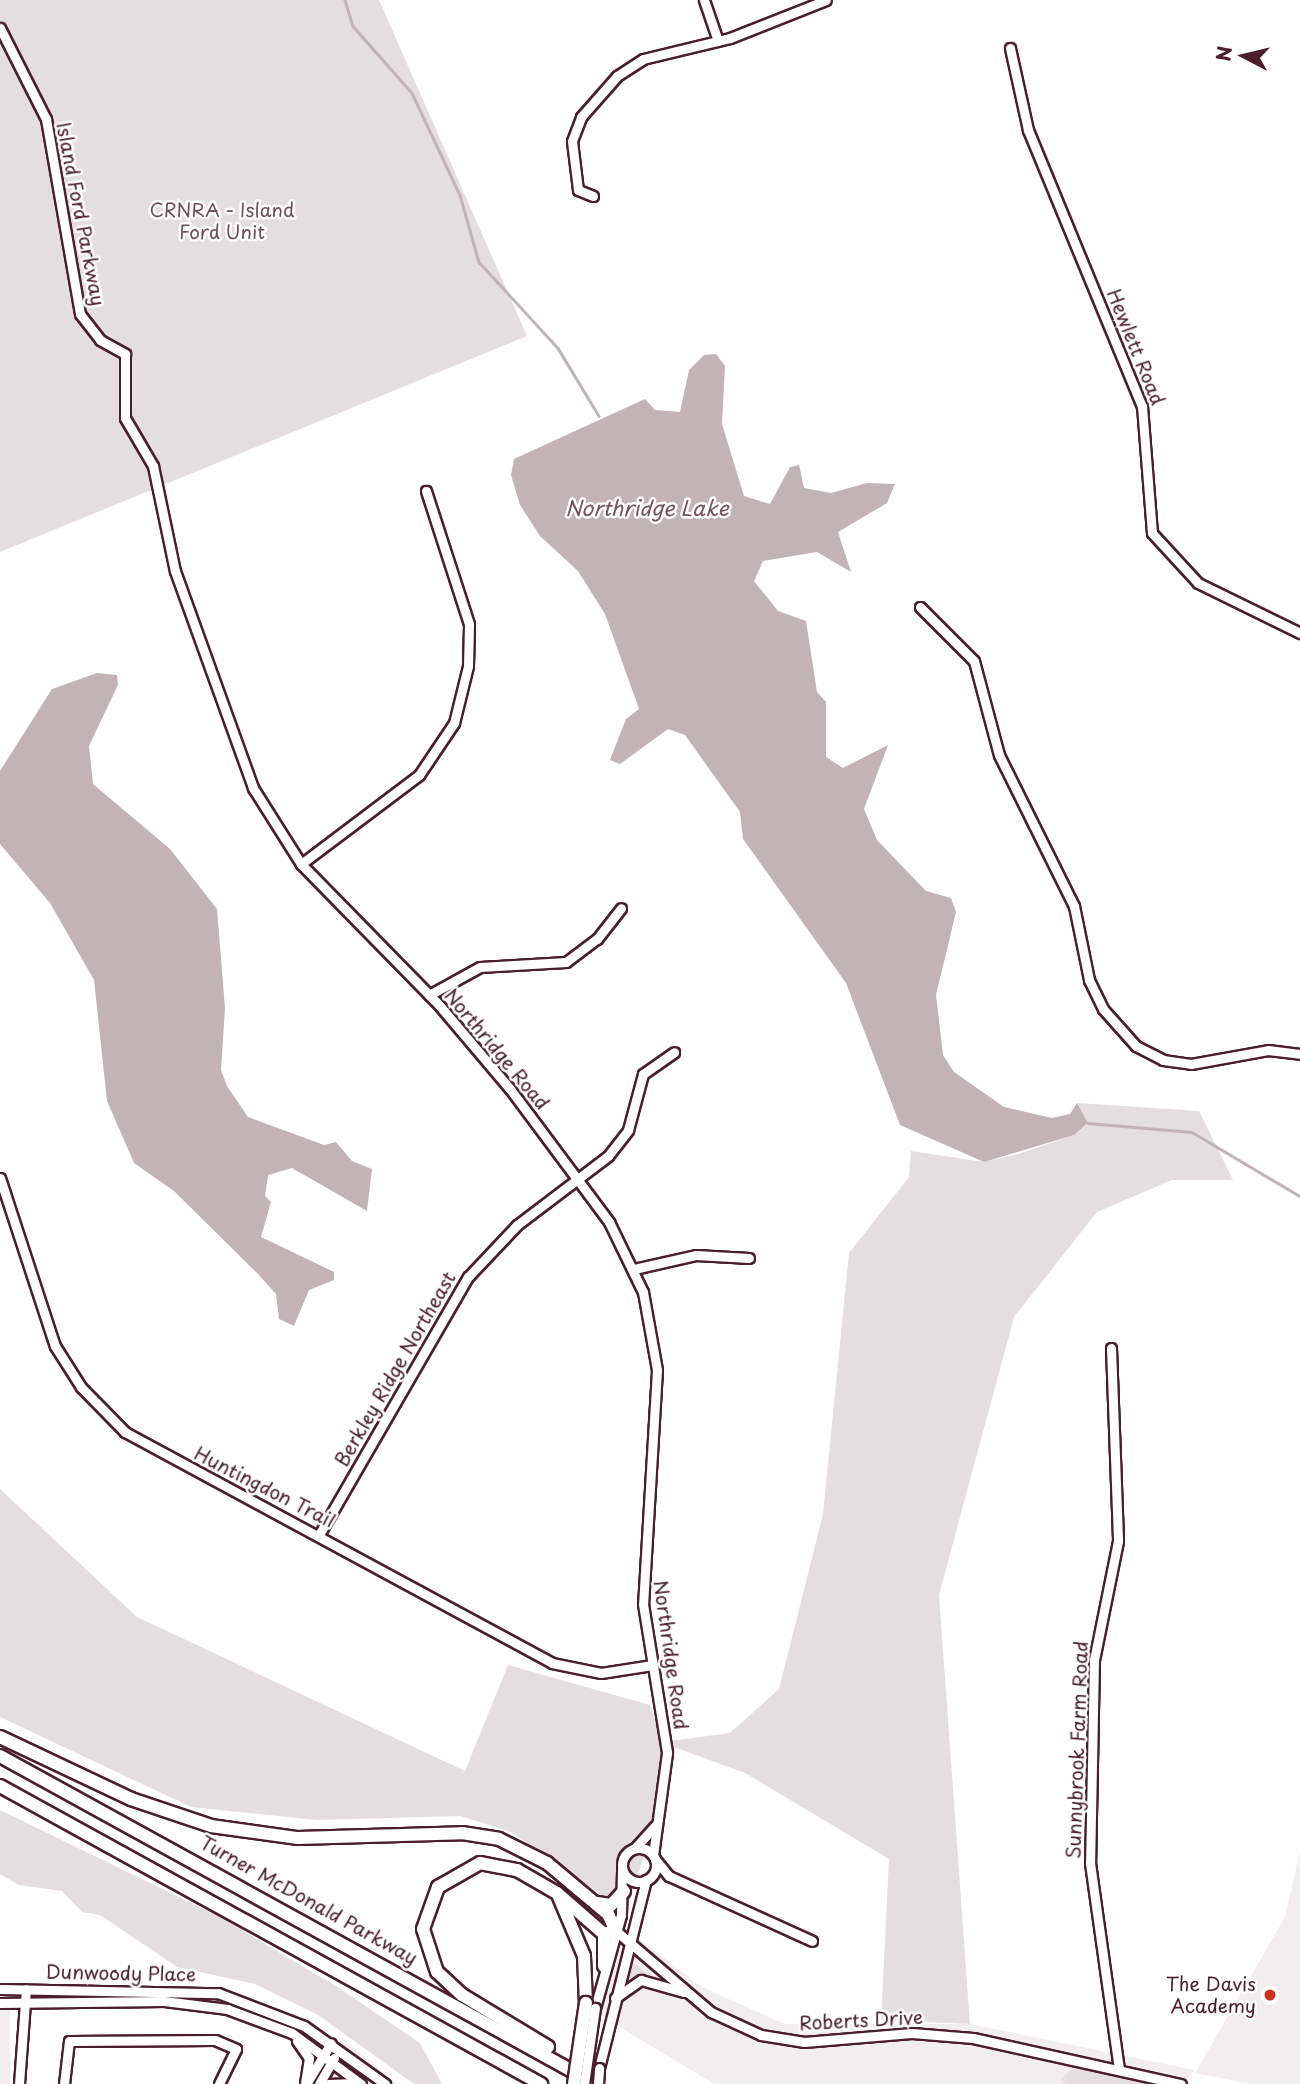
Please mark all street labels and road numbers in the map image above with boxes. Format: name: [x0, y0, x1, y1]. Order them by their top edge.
street label: Island Ford Parkway: [52, 120, 110, 308]
street label: Hewlett Road: [1103, 286, 1169, 408]
street label: Northridge Road: [440, 984, 554, 1114]
street label: Berkley Ridge Northeast: [329, 1266, 461, 1472]
street label: Huntingdon Trail: [191, 1442, 339, 1532]
street label: Northridge Road: [649, 1579, 693, 1731]
street label: Sunnybrook Farm Road: [1062, 1642, 1092, 1858]
street label: Turner McDonald Parkway: [195, 1830, 423, 1970]
street label: Dunwoody Place: [46, 1960, 196, 1986]
street label: Roberts Drive: [798, 2005, 924, 2035]

